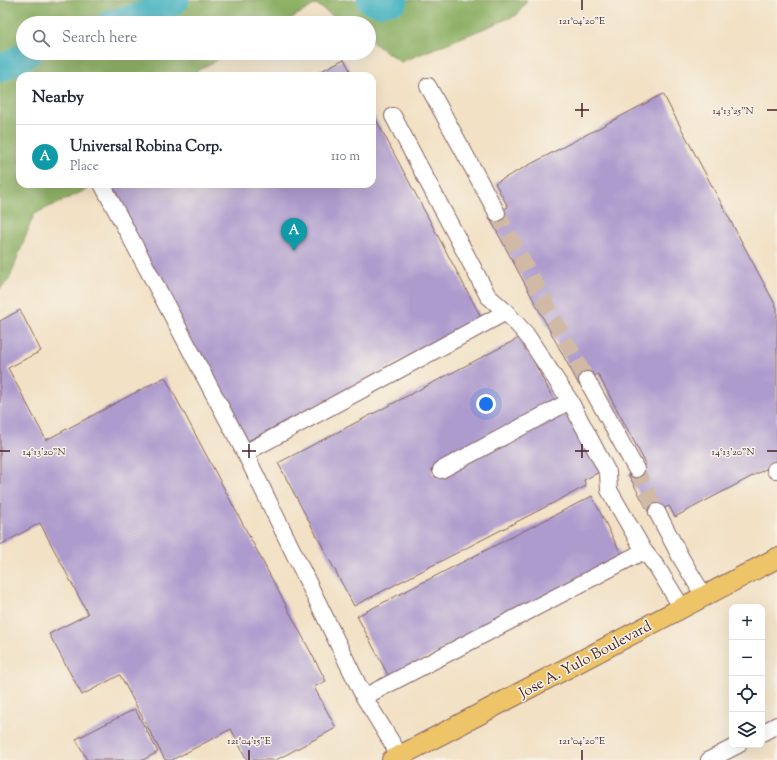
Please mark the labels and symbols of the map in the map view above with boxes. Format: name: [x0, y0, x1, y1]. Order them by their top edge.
text: 121°04'20"E: [559, 14, 605, 29]
text: 14°13'25"N: [712, 104, 754, 119]
pin: A: [281, 218, 307, 251]
your location: [476, 394, 496, 414]
text: 14°13'20"N: [23, 445, 65, 460]
text: 14°13'20"N: [712, 445, 754, 460]
street label: Jose A. Yulo Boulevard: [515, 616, 656, 705]
text: 121°04'15"E: [227, 734, 271, 749]
text: 121°04'20"E: [559, 734, 605, 749]

